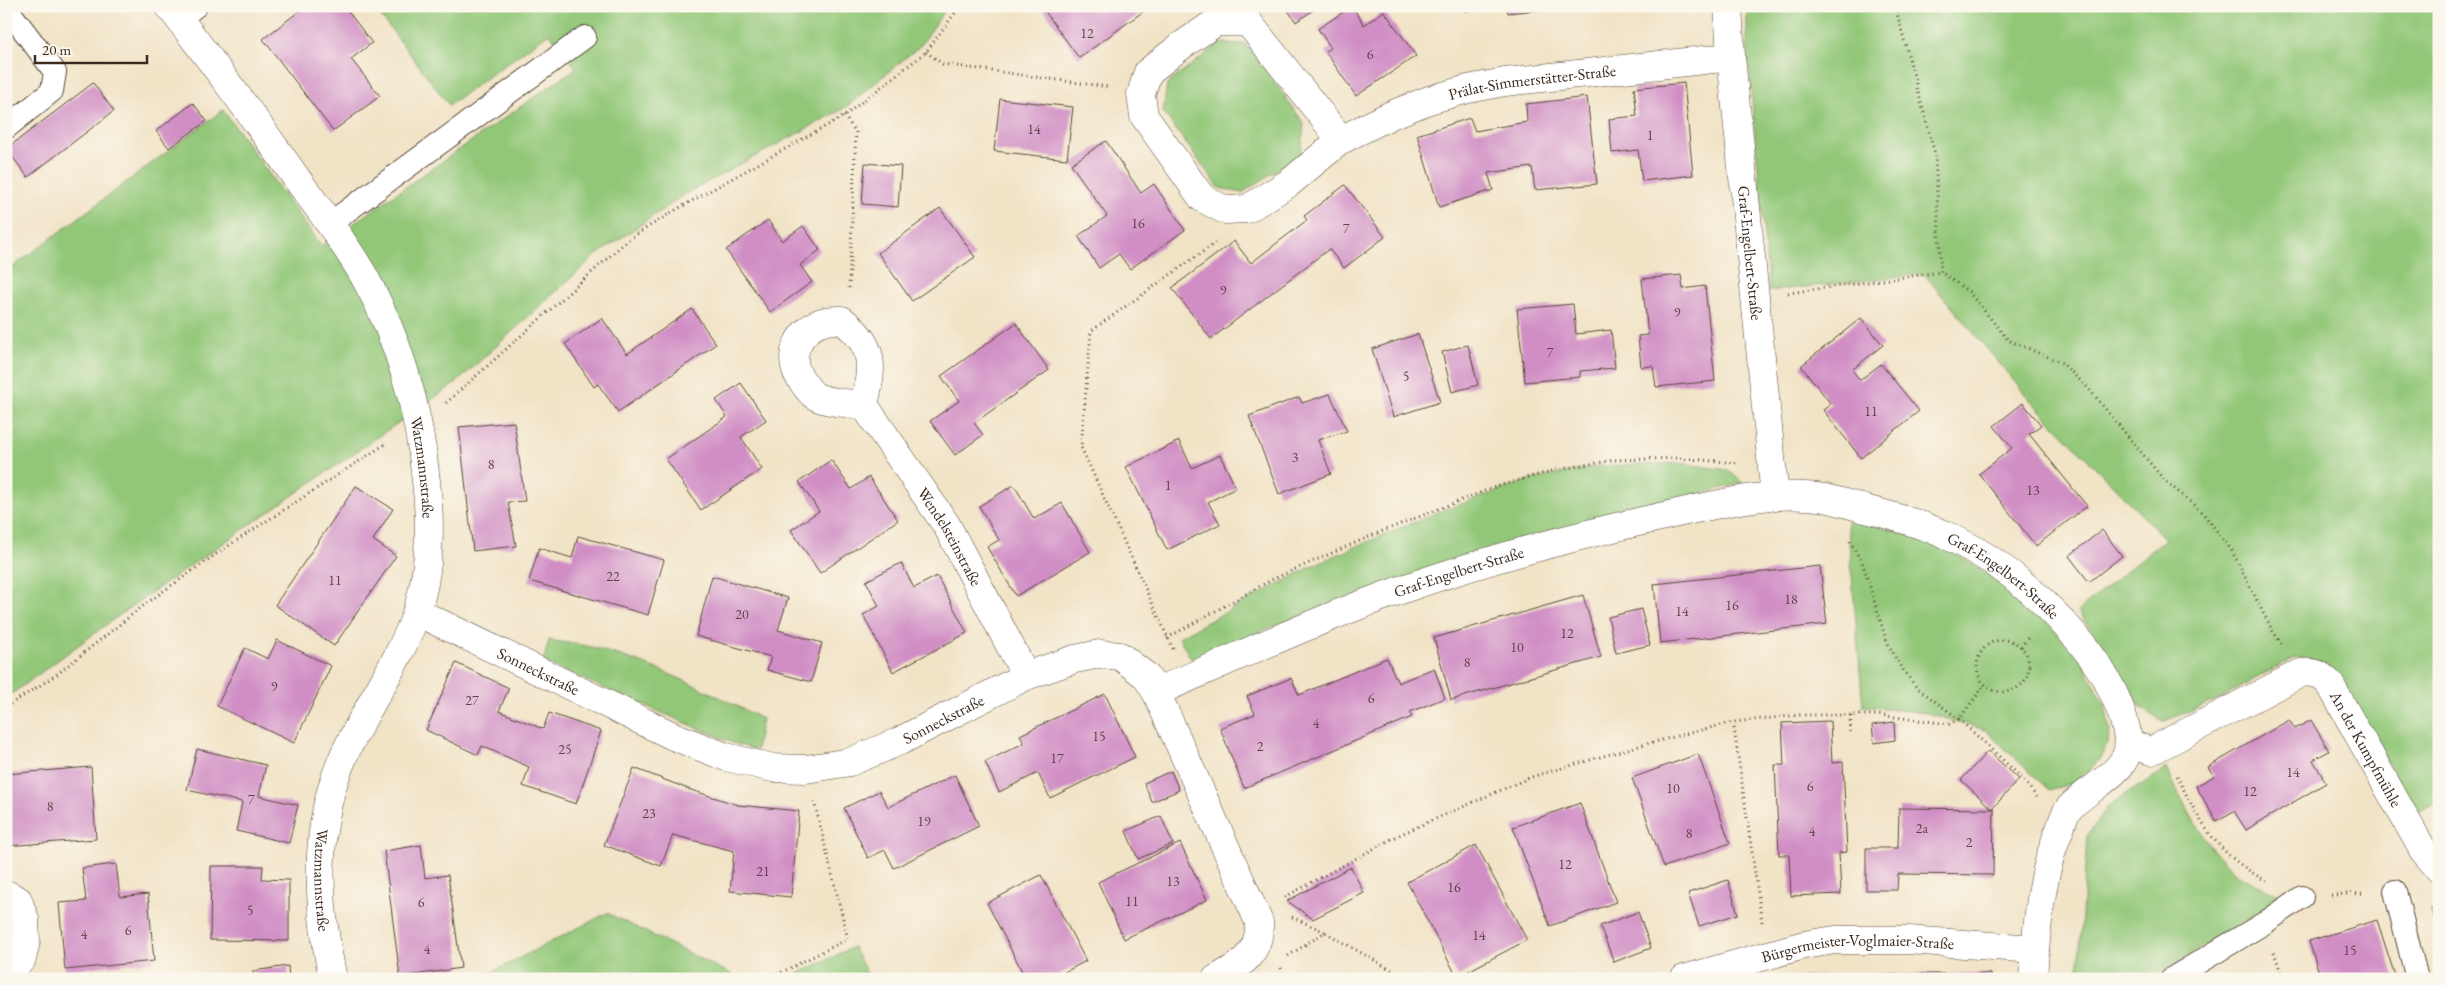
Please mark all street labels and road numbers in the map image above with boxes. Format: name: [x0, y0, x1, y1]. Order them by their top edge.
street label: Prälat-Simmerstätter-Straße: [1446, 59, 1617, 105]
street label: Graf-Engelbert-Straße: [1733, 185, 1768, 321]
street label: Watzmannstraße: [406, 415, 439, 519]
street label: Wendelsteinstraße: [913, 483, 987, 589]
street label: Graf-Engelbert-Straße: [1944, 527, 2064, 623]
street label: Graf-Engelbert-Straße: [1391, 541, 1526, 602]
street label: Sonneckstraße: [494, 642, 583, 700]
street label: An der Kumpfmühle: [2325, 686, 2407, 811]
street label: Sonneckstraße: [899, 689, 987, 748]
street label: Watzmannstraße: [310, 828, 335, 933]
street label: Bürgermeister-Voglmaier-Straße: [1759, 929, 1955, 967]

